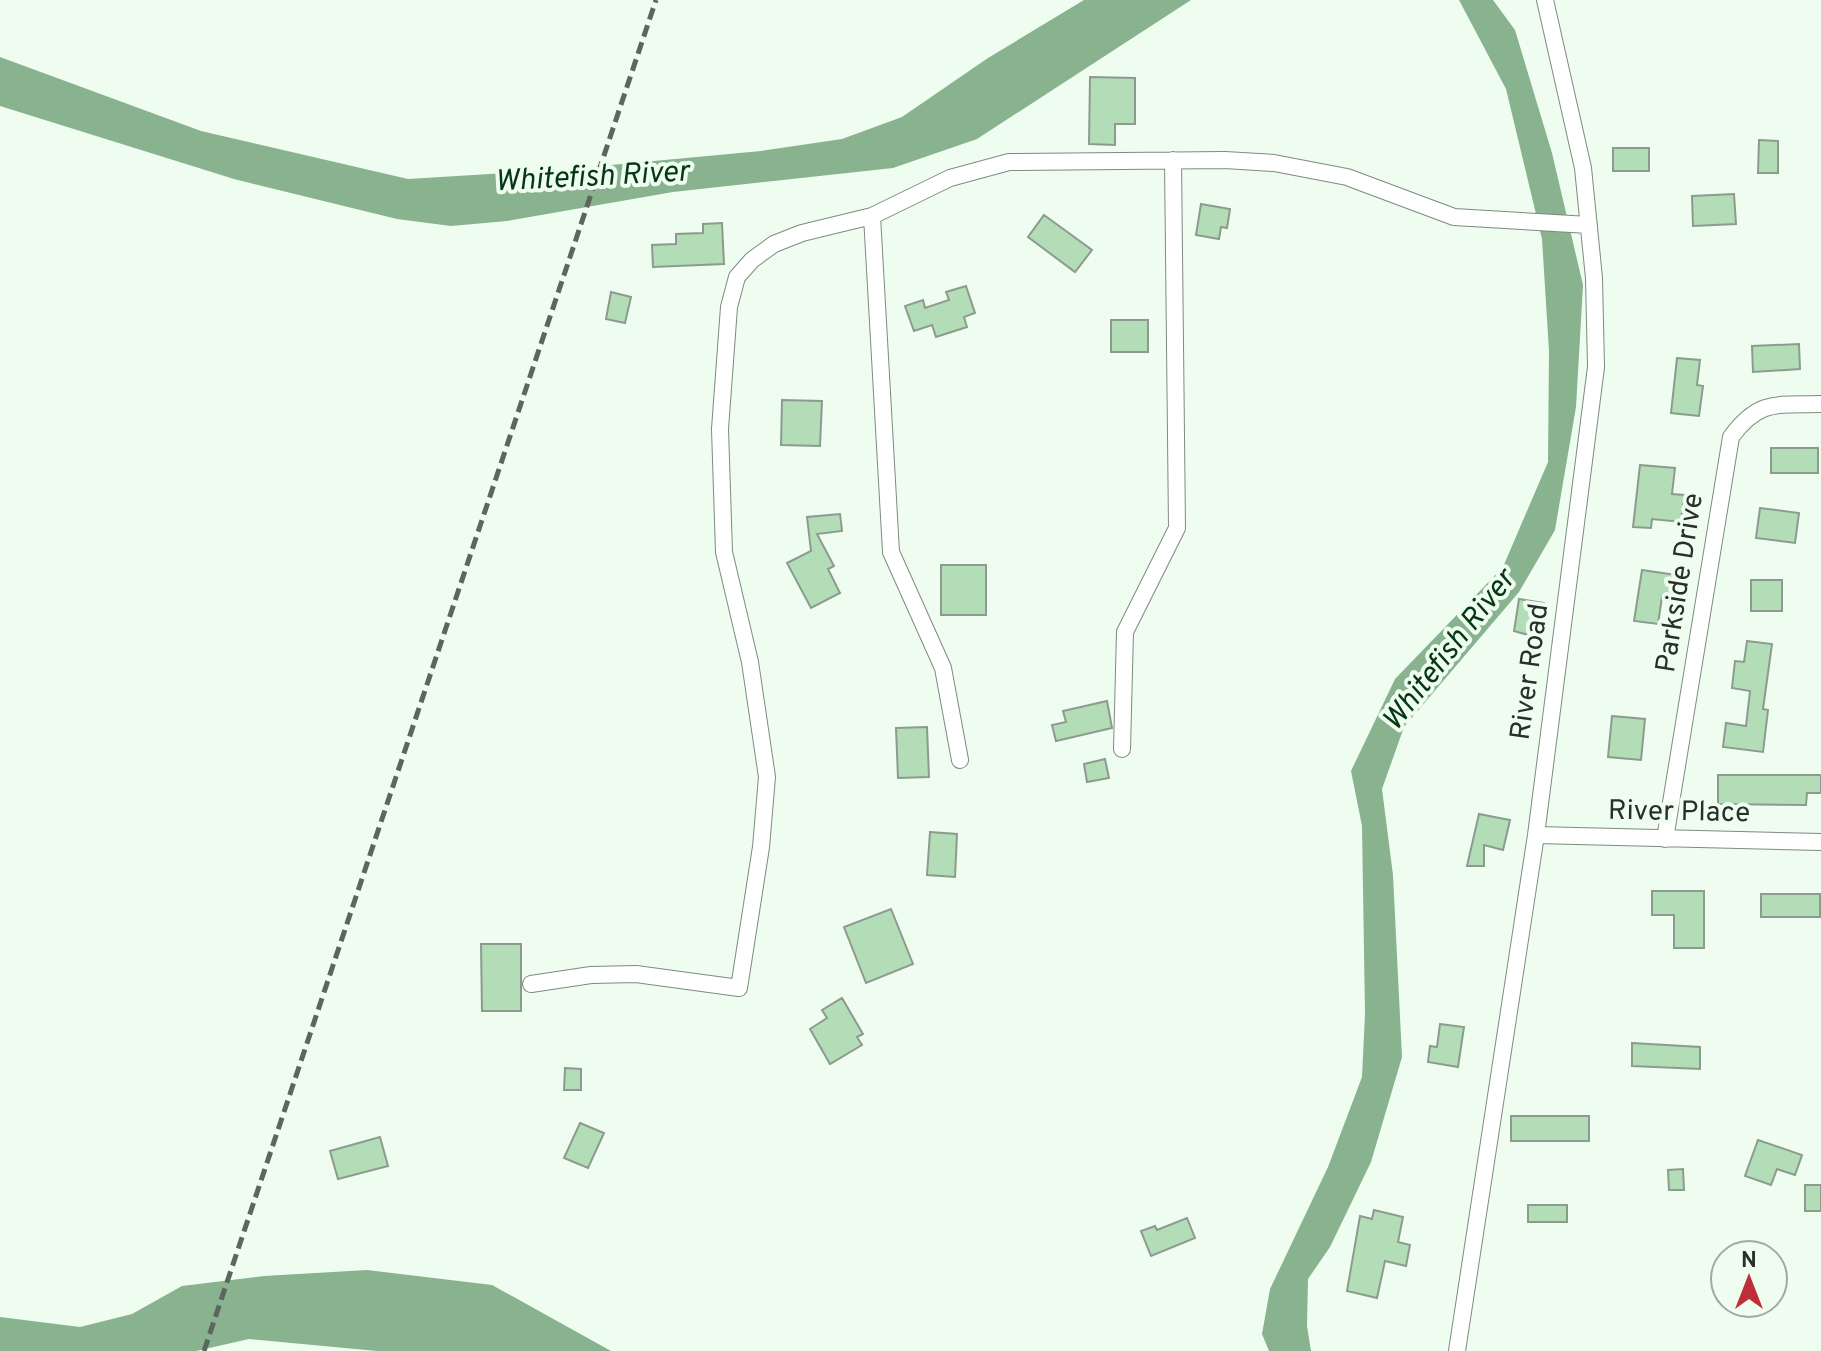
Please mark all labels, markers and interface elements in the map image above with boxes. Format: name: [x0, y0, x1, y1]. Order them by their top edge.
water label: Whitefish River: [494, 154, 693, 202]
street label: Parkside Drive: [1649, 491, 1713, 675]
water label: Whitefish River: [1376, 561, 1526, 739]
street label: River Road: [1504, 601, 1558, 743]
street label: River Place: [1608, 794, 1750, 832]
north arrow: [1709, 1239, 1789, 1319]
text: N: [1741, 1248, 1757, 1275]

